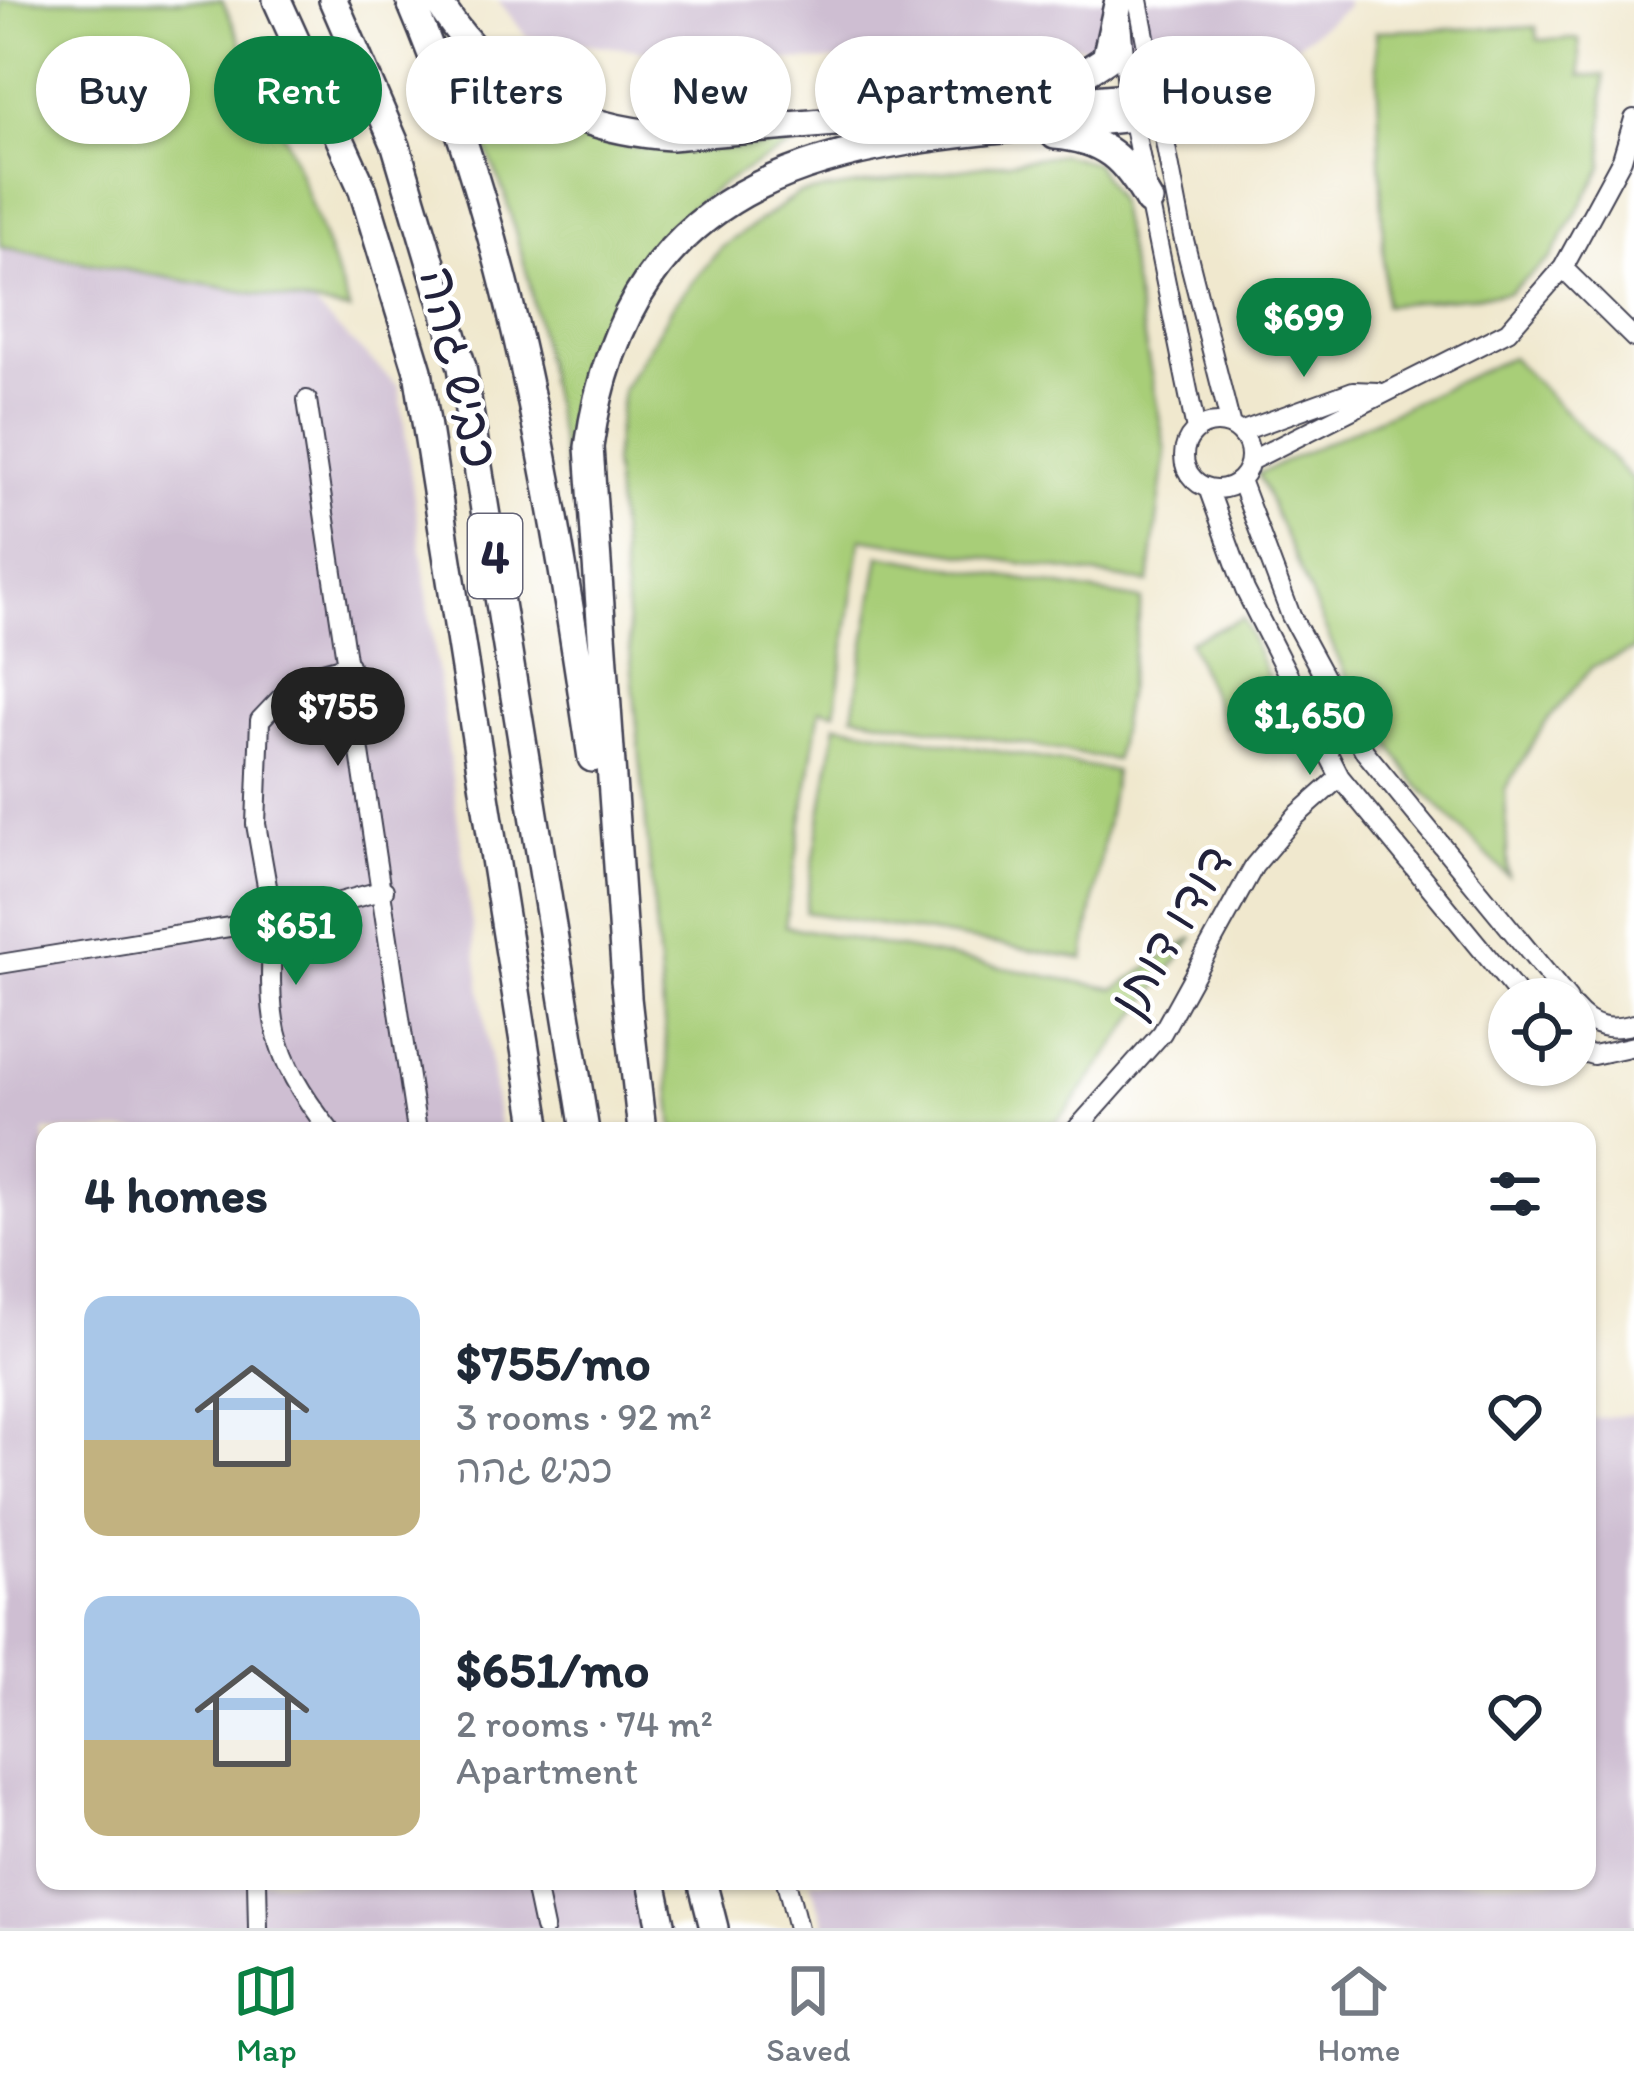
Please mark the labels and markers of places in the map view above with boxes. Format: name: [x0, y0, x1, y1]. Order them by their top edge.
pin: $699: [1233, 278, 1375, 380]
pin: $755: [267, 667, 409, 769]
pin: $1,650: [1212, 676, 1408, 778]
pin: $651: [225, 886, 367, 988]

